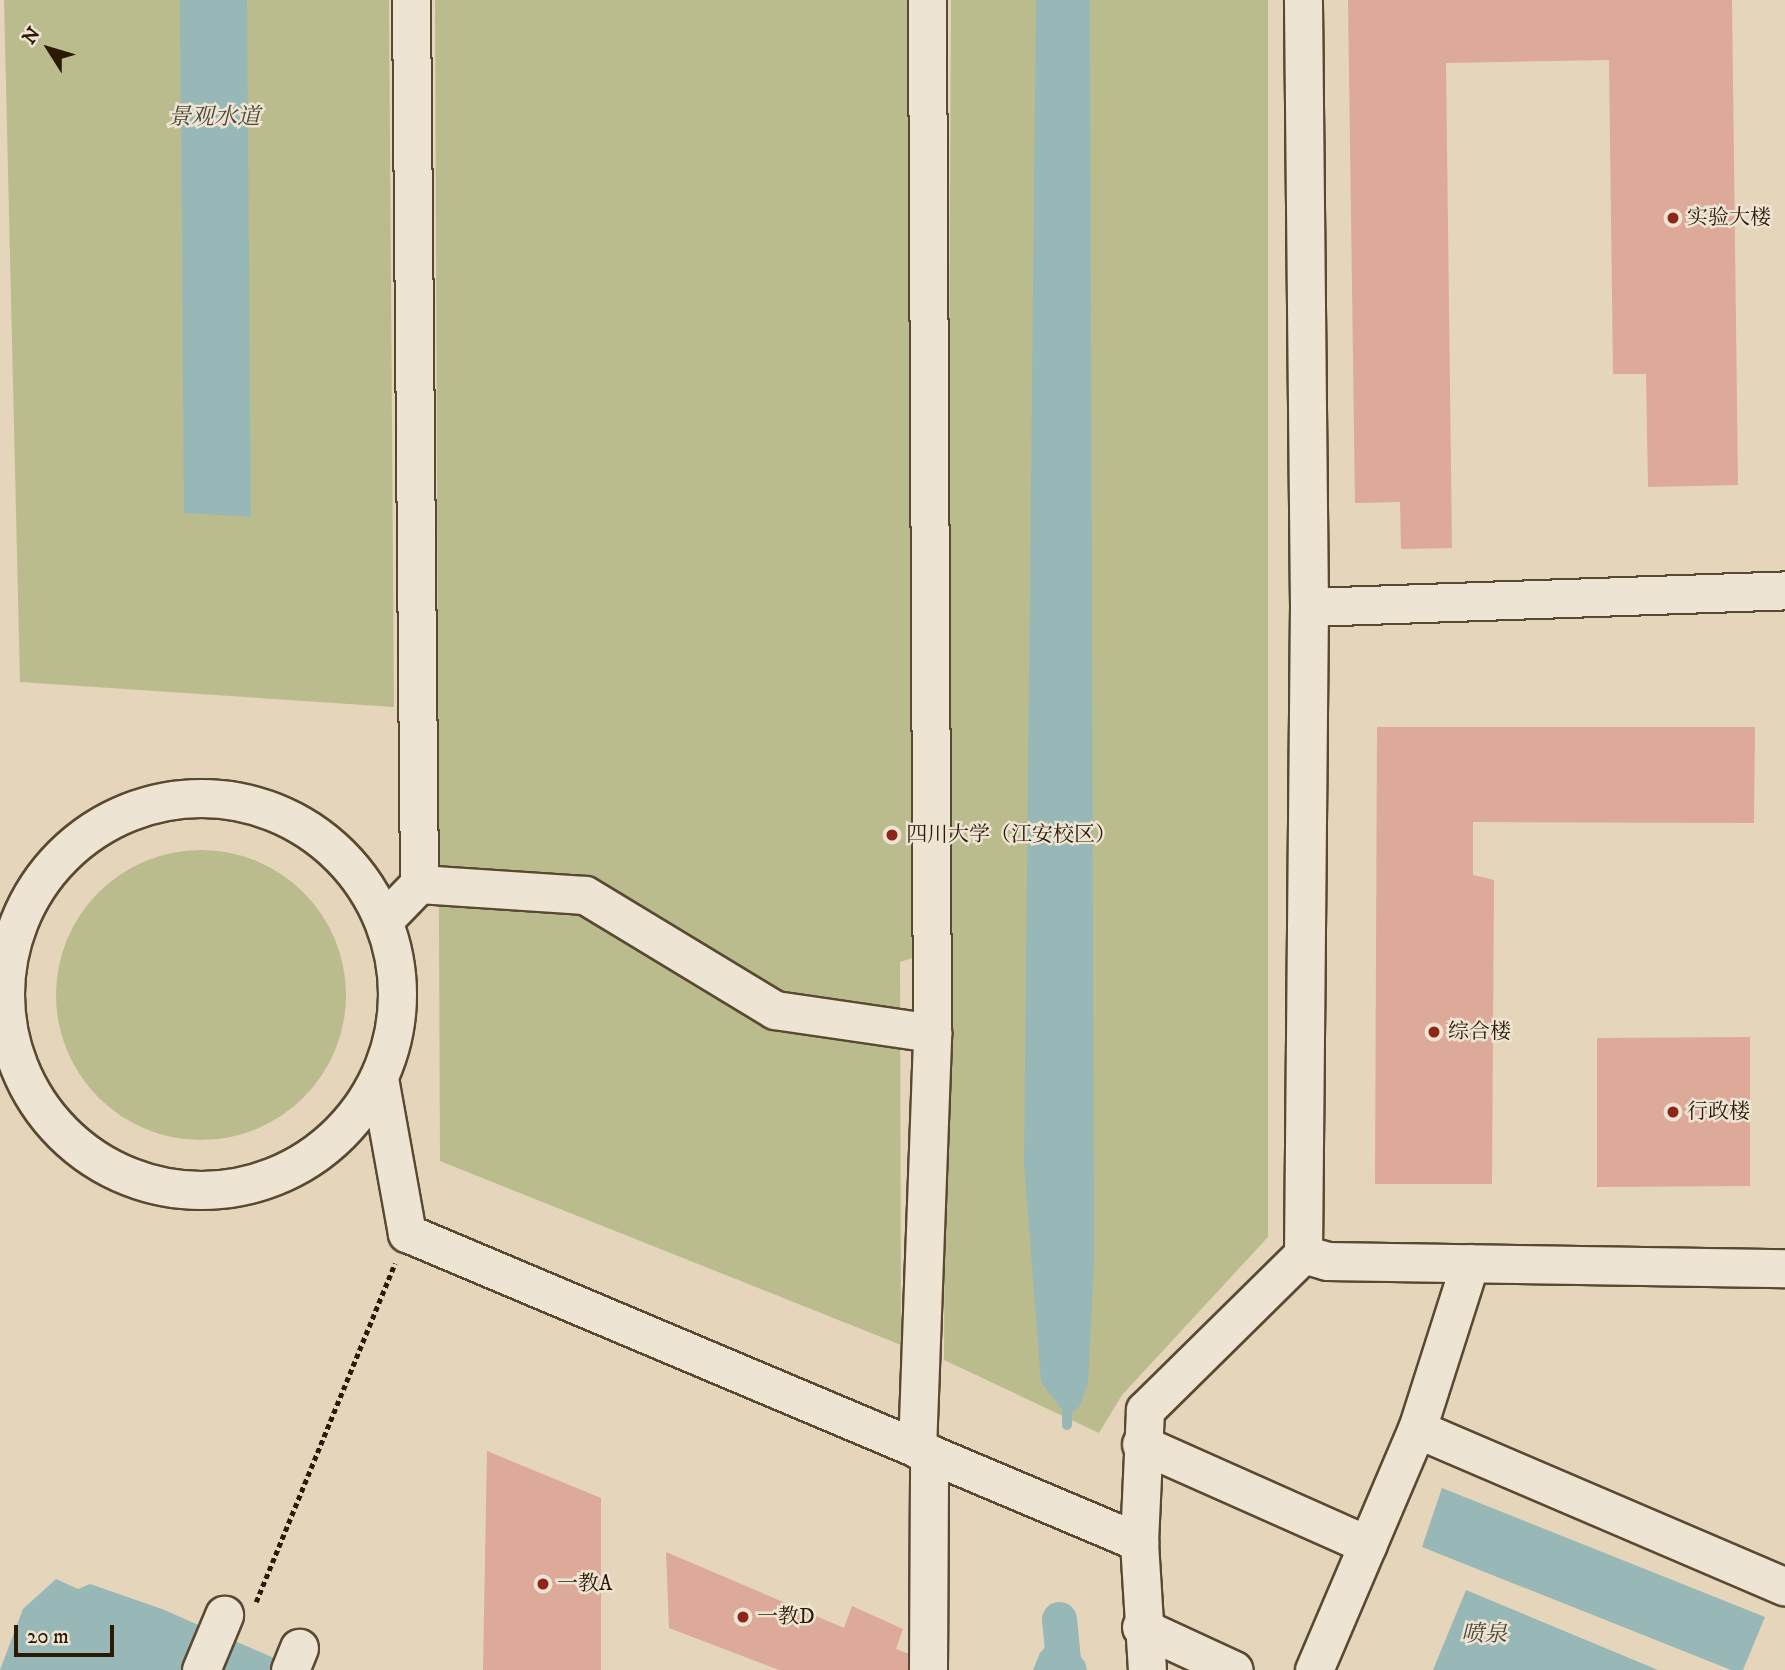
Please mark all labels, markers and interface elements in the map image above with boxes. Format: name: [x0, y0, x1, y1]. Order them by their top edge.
north arrow: [14, 14, 84, 84]
text: N: [18, 23, 46, 49]
water label: 景观水道: [168, 104, 260, 132]
place label: 实验大楼: [1687, 205, 1771, 231]
marker: 实验大楼: [1665, 210, 1681, 226]
place label: 四川大学（江安校区）: [906, 822, 1116, 848]
marker: 四川大学（江安校区）: [884, 827, 900, 843]
place label: 综合楼: [1448, 1019, 1511, 1045]
marker: 综合楼: [1426, 1024, 1442, 1040]
place label: 行政楼: [1687, 1099, 1750, 1125]
marker: 行政楼: [1665, 1104, 1681, 1120]
place label: 一教A: [557, 1571, 612, 1597]
marker: 一教A: [535, 1576, 551, 1592]
place label: 一教D: [757, 1604, 815, 1630]
marker: 一教D: [735, 1609, 751, 1625]
scale bar: [18, 1610, 117, 1654]
water label: 喷泉: [1461, 1621, 1507, 1649]
text: 20 m: [27, 1624, 69, 1650]

